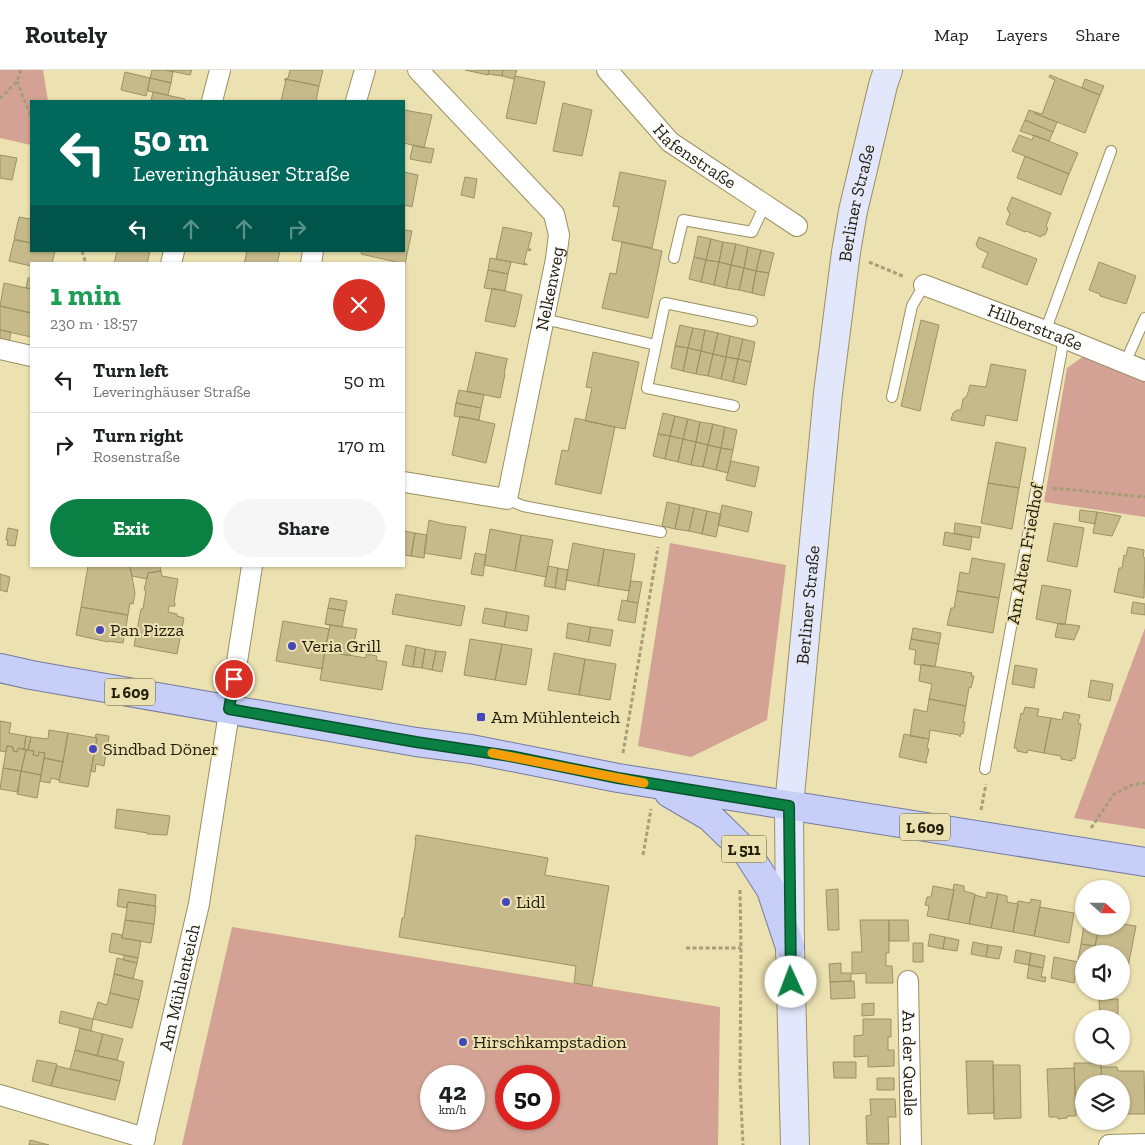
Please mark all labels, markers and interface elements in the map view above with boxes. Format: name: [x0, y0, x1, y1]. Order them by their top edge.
text: Routely: [25, 20, 107, 49]
text: Map: [934, 24, 969, 46]
text: Layers: [997, 24, 1048, 46]
text: Share: [1076, 24, 1120, 46]
text: 50 m: [133, 118, 209, 160]
street label: Hafenstraße: [648, 119, 740, 194]
icon: left: [50, 120, 115, 185]
street label: Berliner Straße: [834, 142, 879, 263]
text: Leveringhäuser Straße: [133, 160, 350, 187]
icon: left: [124, 215, 152, 243]
icon: ahead: [177, 215, 205, 243]
icon: ahead: [230, 215, 258, 243]
icon: right: [283, 215, 311, 243]
street label: Nelkenweg: [531, 245, 568, 333]
text: 1 min: [50, 277, 121, 313]
button: close: [333, 279, 385, 331]
street label: Hilberstraße: [985, 299, 1086, 355]
text: 230 m · 18:57: [50, 314, 138, 333]
text: Turn left: [93, 359, 168, 382]
icon: left: [50, 366, 78, 394]
text: 50 m: [344, 369, 385, 392]
text: Leveringhäuser Straße: [93, 382, 251, 401]
text: Turn right: [93, 424, 183, 447]
icon: right: [50, 431, 78, 459]
text: 170 m: [337, 434, 385, 457]
text: Rosenstraße: [93, 447, 180, 466]
street label: Am Alten Friedhof: [1002, 481, 1048, 626]
button: Exit: [50, 499, 213, 557]
button: Share: [223, 499, 385, 557]
street label: Berliner Straße: [791, 544, 825, 666]
place label: Pan Pizza: [110, 619, 184, 641]
marker: Pan Pizza: [94, 624, 106, 636]
place label: Veria Grill: [301, 635, 381, 657]
marker: Veria Grill: [286, 640, 298, 652]
pin: [213, 658, 255, 700]
icon: arrive: [220, 665, 248, 693]
road number: L 609: [105, 678, 155, 706]
place label: Am Mühlenteich: [491, 706, 620, 728]
marker: Am Mühlenteich: [475, 711, 487, 723]
place label: Sindbad Döner: [103, 738, 218, 760]
marker: Sindbad Döner: [87, 743, 99, 755]
road number: L 609: [900, 814, 950, 840]
road number: L 511: [722, 836, 766, 862]
north arrow: [1075, 880, 1130, 935]
map controls: [1075, 880, 1130, 1130]
place label: Lidl: [516, 891, 546, 913]
marker: Lidl: [500, 896, 512, 908]
street label: Am Mühlenteich: [154, 922, 205, 1053]
button: sound: [1075, 945, 1130, 1000]
position arrow: [764, 955, 816, 1007]
street label: An der Quelle: [898, 1010, 921, 1116]
button: search: [1075, 1010, 1130, 1065]
place label: Hirschkampstadion: [473, 1031, 627, 1053]
marker: Hirschkampstadion: [457, 1036, 469, 1048]
speed limit sign: 50: [495, 1065, 560, 1130]
button: layers: [1075, 1075, 1130, 1130]
text: 42: [439, 1076, 466, 1106]
text: km/h: [439, 1103, 466, 1117]

